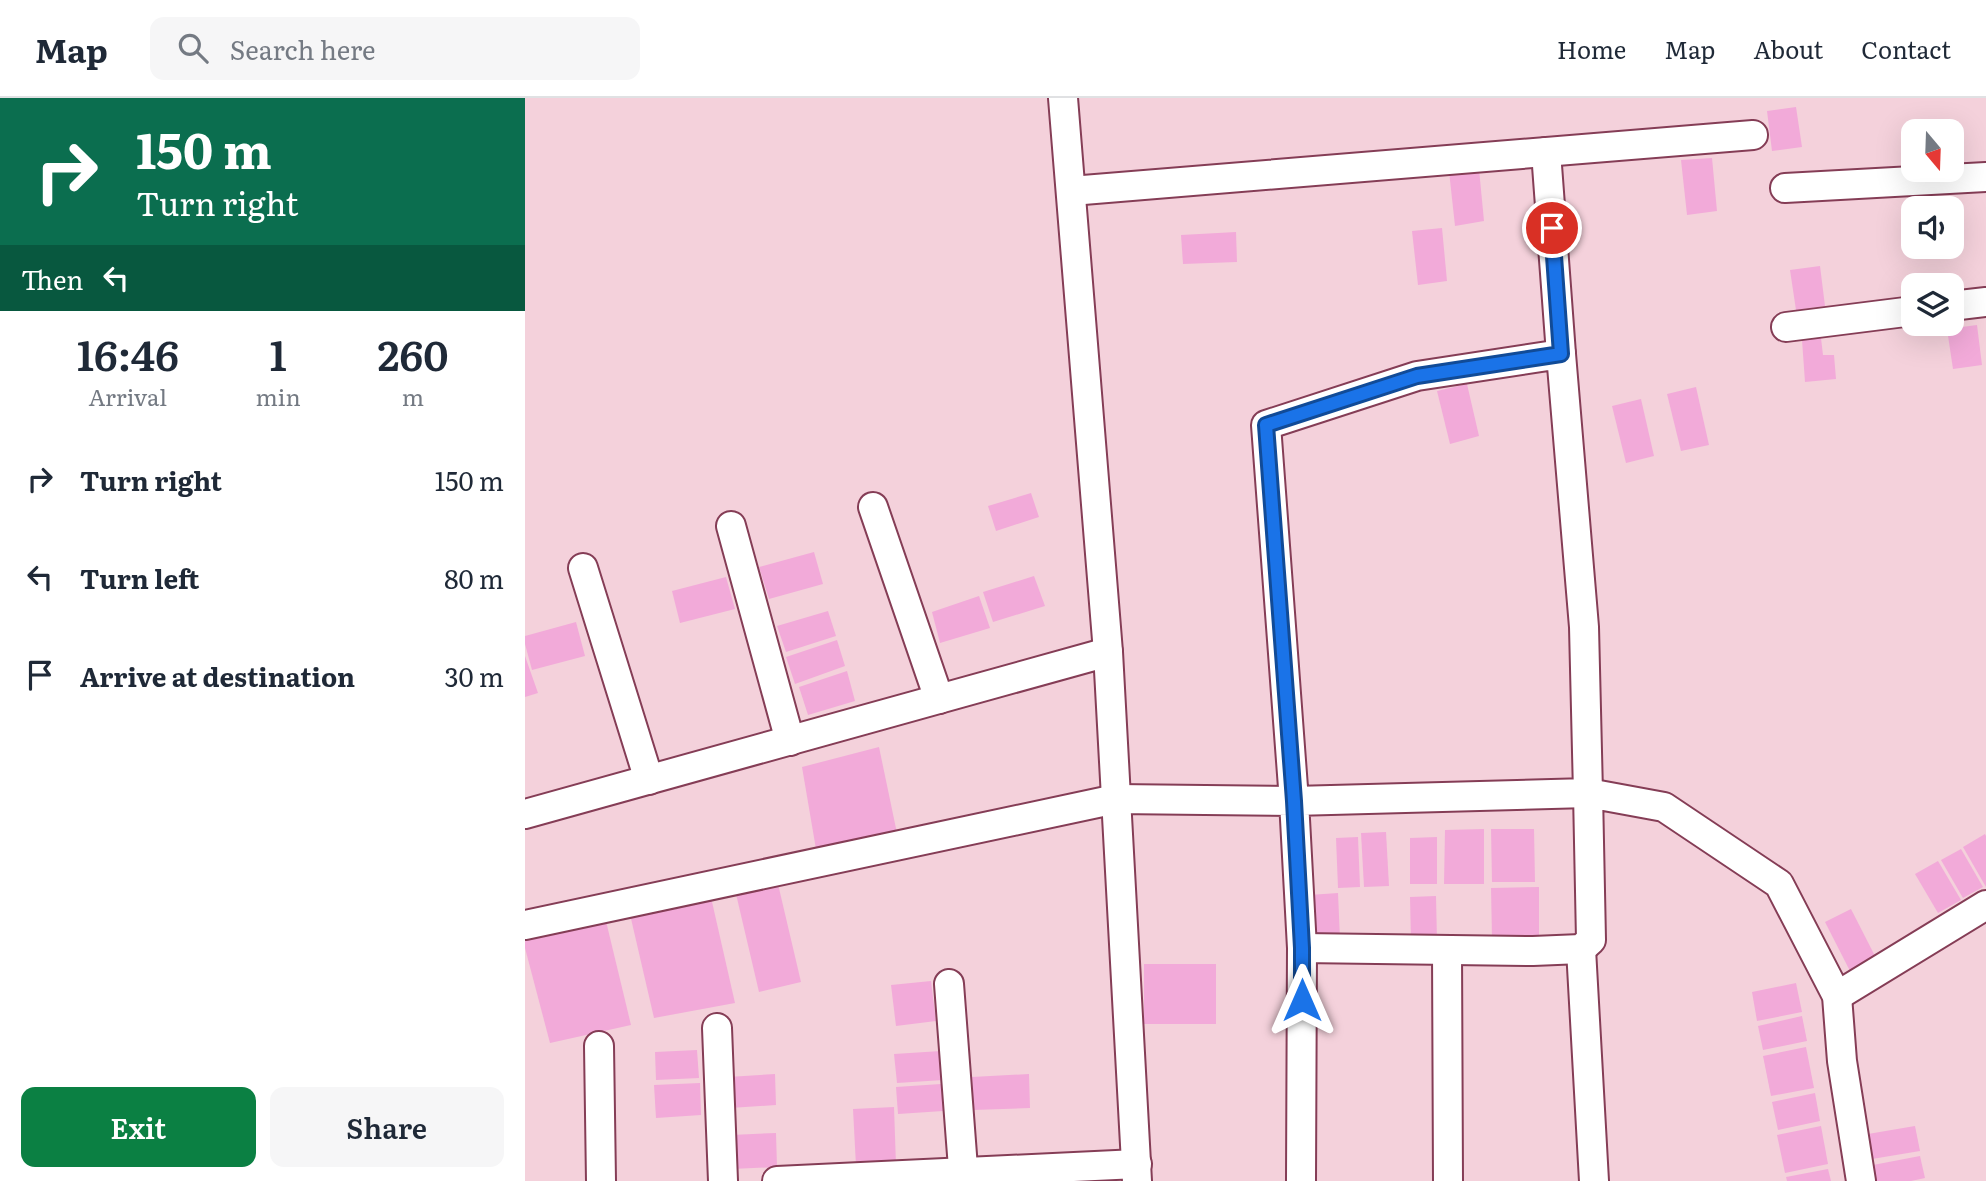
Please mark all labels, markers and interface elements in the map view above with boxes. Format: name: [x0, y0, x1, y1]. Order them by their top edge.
search box: [150, 17, 640, 80]
text: Map: [35, 24, 108, 73]
icon: search: [174, 29, 212, 67]
text: Search here: [230, 29, 376, 68]
text: Home: [1557, 31, 1626, 66]
text: Map: [1664, 31, 1715, 66]
text: About: [1753, 31, 1823, 66]
text: Contact: [1861, 31, 1951, 66]
text: 150 m: [136, 111, 272, 184]
north arrow: [1901, 119, 1963, 182]
map controls: [1901, 119, 1964, 336]
icon: right: [21, 126, 112, 217]
text: Turn right: [136, 178, 298, 226]
button: sound: [1901, 196, 1964, 259]
pin: [1522, 198, 1582, 258]
icon: arrive: [1533, 209, 1571, 247]
text: Then: [21, 259, 83, 298]
icon: left: [97, 259, 135, 297]
button: layers: [1901, 273, 1964, 336]
text: 16:46: [77, 322, 179, 384]
text: 1: [270, 322, 287, 384]
text: 260: [377, 322, 448, 384]
text: Arrival: [89, 379, 167, 413]
text: min: [256, 379, 301, 413]
text: m: [402, 379, 424, 413]
icon: right: [21, 460, 59, 498]
text: Turn right: [80, 460, 222, 499]
text: 150 m: [435, 460, 504, 499]
icon: left: [21, 558, 59, 596]
text: Turn left: [80, 558, 199, 597]
text: 80 m: [444, 558, 504, 597]
icon: arrive: [21, 656, 59, 694]
text: Arrive at destination: [80, 656, 355, 695]
text: 30 m: [444, 656, 504, 695]
position arrow: [1265, 963, 1339, 1037]
button: Exit: [21, 1087, 256, 1167]
button: Share: [270, 1087, 504, 1167]

